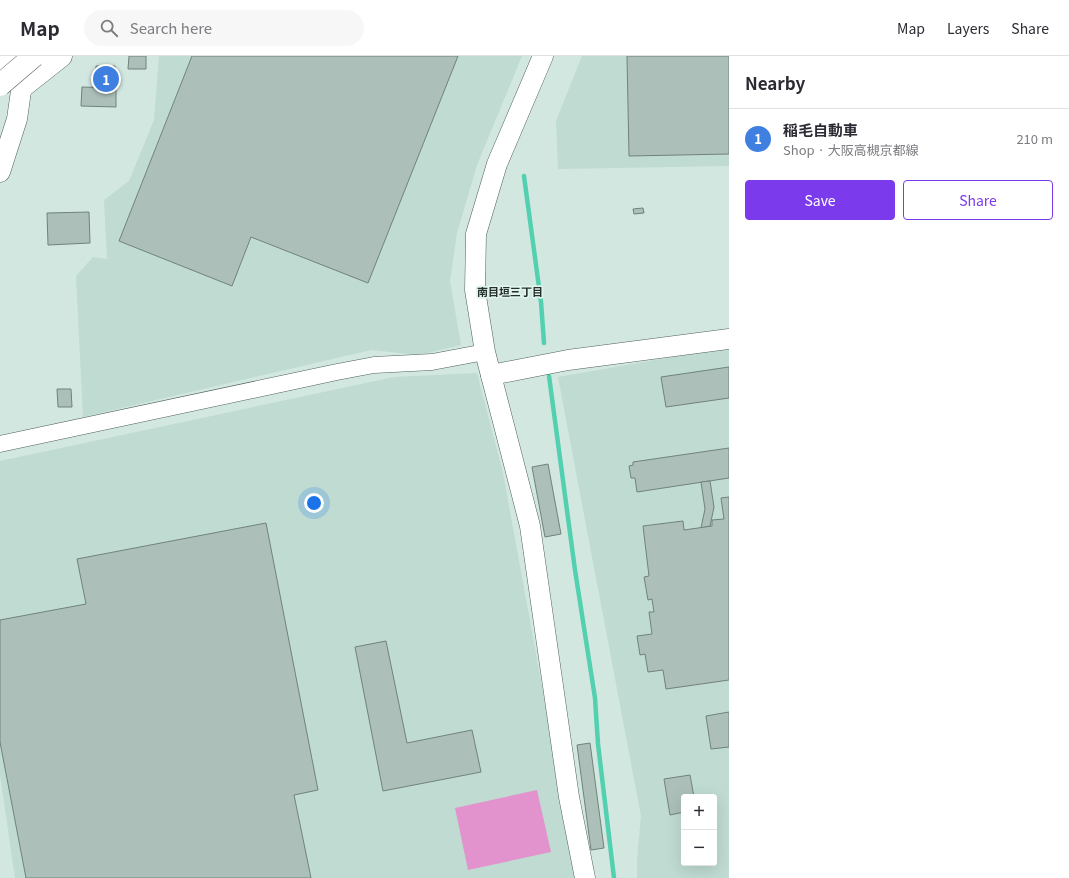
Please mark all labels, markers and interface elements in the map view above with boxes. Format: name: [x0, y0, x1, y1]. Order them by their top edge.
search box: [84, 10, 364, 46]
text: Map: [20, 14, 60, 41]
icon: search: [98, 17, 120, 39]
text: Search here: [130, 17, 212, 38]
text: Map: [897, 18, 925, 38]
text: Layers: [947, 18, 989, 38]
text: Share: [1011, 18, 1049, 38]
pin: 1: [93, 64, 119, 94]
text: Nearby: [745, 70, 805, 95]
text: 稲毛自動車: [783, 119, 858, 140]
text: 1: [754, 129, 762, 148]
text: 210 m: [1016, 129, 1053, 148]
text: Shop · 大阪高槻京都線: [783, 140, 919, 159]
button: Save: [745, 180, 895, 220]
button: Share: [903, 180, 1053, 220]
district label: 南目垣三丁目: [477, 283, 543, 299]
your location: [304, 493, 324, 513]
map controls: [681, 794, 717, 866]
button: +: [681, 794, 717, 830]
button: −: [681, 830, 717, 866]

